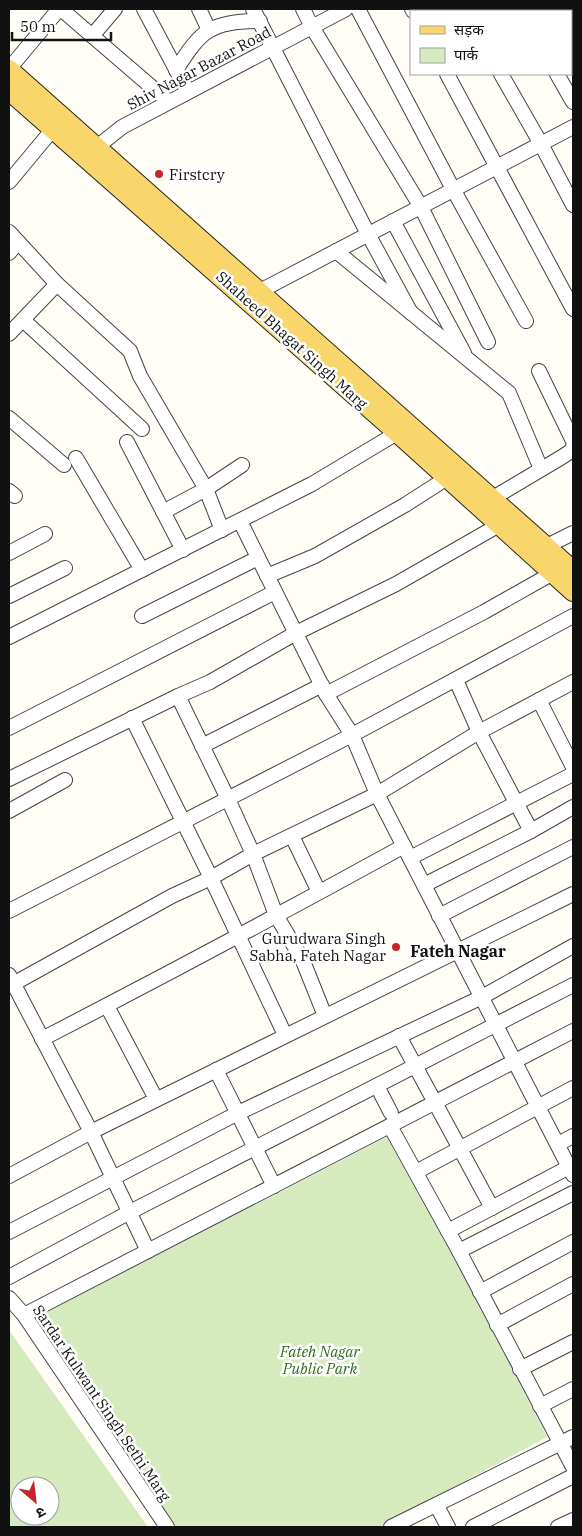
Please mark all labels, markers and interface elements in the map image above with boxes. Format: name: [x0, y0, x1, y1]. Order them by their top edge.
scale bar: [12, 10, 111, 42]
legend: [410, 10, 572, 75]
text: 50 m: [20, 17, 56, 36]
text: सड़क: [454, 20, 484, 39]
street label: Shiv Nagar Bazar Road: [124, 22, 274, 114]
text: पार्क: [454, 45, 478, 64]
place label: Firstcry: [169, 165, 225, 184]
marker: Firstcry: [153, 168, 165, 180]
street label: Shaheed Bhagat Singh Marg: [212, 267, 372, 413]
place label: Gurudwara Singh Sabha, Fateh Nagar: [249, 929, 386, 965]
marker: Gurudwara Singh Sabha, Fateh Nagar: [390, 941, 402, 953]
district label: Fateh Nagar: [410, 941, 506, 961]
street label: Sardar Kulwant Singh Sethi Marg: [29, 1301, 175, 1505]
park label: Fateh Nagar Public Park: [279, 1342, 360, 1378]
north arrow: [10, 1476, 60, 1526]
text: उ: [33, 1503, 49, 1523]

